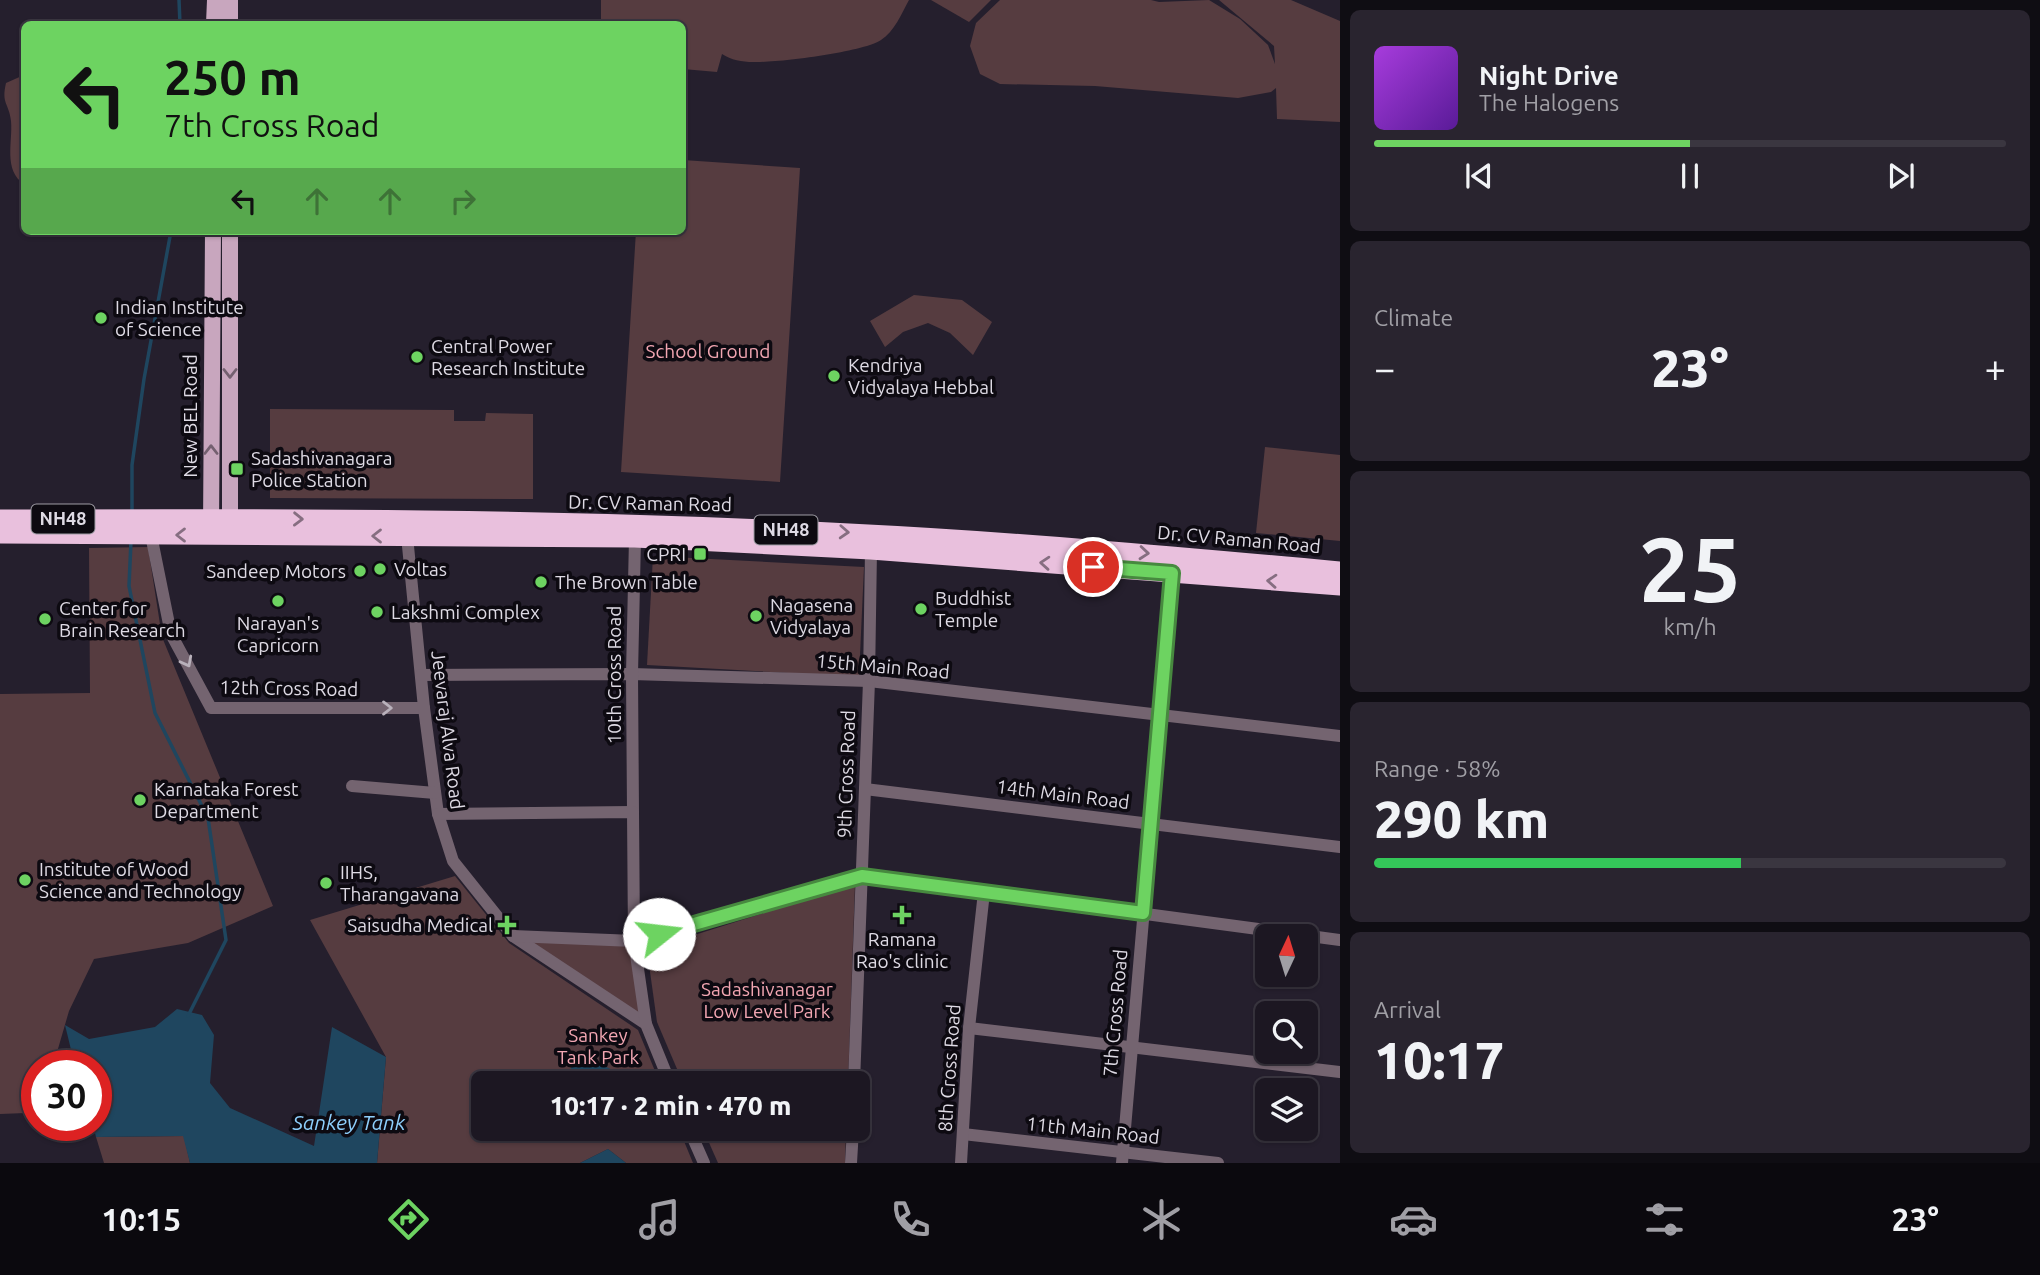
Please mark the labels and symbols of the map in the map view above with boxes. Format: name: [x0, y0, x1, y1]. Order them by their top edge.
place label: Indian Institute of Science: [115, 296, 244, 340]
marker: Indian Institute of Science: [93, 310, 109, 326]
place label: Central Power Research Institute: [431, 335, 585, 379]
park label: School Ground: [646, 340, 770, 362]
marker: Central Power Research Institute: [409, 349, 425, 365]
street label: New BEL Road: [179, 354, 201, 478]
place label: Kendriya Vidyalaya Hebbal: [848, 354, 994, 398]
one-way arrow: [222, 368, 238, 378]
marker: Kendriya Vidyalaya Hebbal: [826, 368, 842, 384]
one-way arrow: [203, 444, 219, 455]
place label: Sadashivanagara Police Station: [251, 447, 393, 491]
marker: Sadashivanagara Police Station: [229, 461, 245, 477]
street label: Dr. CV Raman Road: [568, 491, 732, 515]
road number: NH48: [32, 504, 94, 534]
one-way arrow: [293, 511, 304, 527]
road number: NH48: [754, 516, 818, 544]
street label: Dr. CV Raman Road: [1156, 521, 1322, 557]
one-way arrow: [839, 525, 850, 540]
one-way arrow: [175, 528, 186, 543]
one-way arrow: [372, 528, 382, 544]
pin: [1063, 537, 1123, 597]
place label: CPRI: [646, 543, 686, 565]
one-way arrow: [1139, 545, 1150, 560]
marker: CPRI: [692, 546, 708, 562]
one-way arrow: [1039, 556, 1050, 571]
place label: Voltas: [394, 558, 447, 580]
place label: Sandeep Motors: [206, 560, 346, 582]
marker: Voltas: [372, 561, 388, 577]
marker: Sandeep Motors: [352, 563, 368, 579]
place label: The Brown Table: [555, 571, 698, 593]
one-way arrow: [1266, 573, 1277, 588]
marker: The Brown Table: [533, 574, 549, 590]
place label: Buddhist Temple: [935, 587, 1012, 631]
marker: Narayan's Capricorn: [270, 593, 286, 609]
place label: Nagasena Vidyalaya: [770, 594, 853, 638]
place label: Center for Brain Research: [59, 597, 185, 641]
place label: Lakshmi Complex: [391, 601, 540, 623]
marker: Buddhist Temple: [913, 601, 929, 617]
marker: Lakshmi Complex: [369, 604, 385, 620]
street label: 10th Cross Road: [603, 606, 625, 744]
marker: Nagasena Vidyalaya: [748, 608, 764, 624]
marker: Center for Brain Research: [37, 611, 53, 627]
place label: Narayan's Capricorn: [237, 612, 319, 656]
street label: Jeevaraj Alva Road: [427, 649, 469, 811]
street label: 15th Main Road: [815, 649, 951, 683]
one-way arrow: [178, 655, 192, 668]
street label: 12th Cross Road: [219, 676, 359, 700]
one-way arrow: [382, 700, 393, 716]
street label: 9th Cross Road: [833, 710, 859, 838]
street label: 14th Main Road: [995, 775, 1131, 813]
place label: Karnataka Forest Department: [154, 778, 299, 822]
marker: Karnataka Forest Department: [132, 792, 148, 808]
place label: Institute of Wood Science and Technology: [39, 858, 241, 902]
place label: IIHS, Tharangavana: [340, 861, 459, 905]
marker: Institute of Wood Science and Technology: [17, 872, 33, 888]
marker: IIHS, Tharangavana: [318, 875, 334, 891]
position arrow: [622, 897, 696, 971]
marker: Ramana Rao's clinic: [892, 905, 912, 925]
place label: Saisudha Medical: [347, 914, 493, 936]
marker: Saisudha Medical: [499, 917, 515, 933]
north arrow: [1255, 924, 1318, 987]
place label: Ramana Rao's clinic: [856, 928, 948, 972]
street label: 7th Cross Road: [1098, 948, 1132, 1078]
park label: Sadashivanagar Low Level Park: [701, 978, 833, 1022]
street label: 8th Cross Road: [934, 1003, 964, 1133]
park label: Sankey Tank Park: [557, 1024, 639, 1068]
speed limit sign: 30: [21, 1050, 112, 1141]
water label: Sankey Tank: [291, 1110, 406, 1134]
street label: 11th Main Road: [1025, 1112, 1161, 1148]

